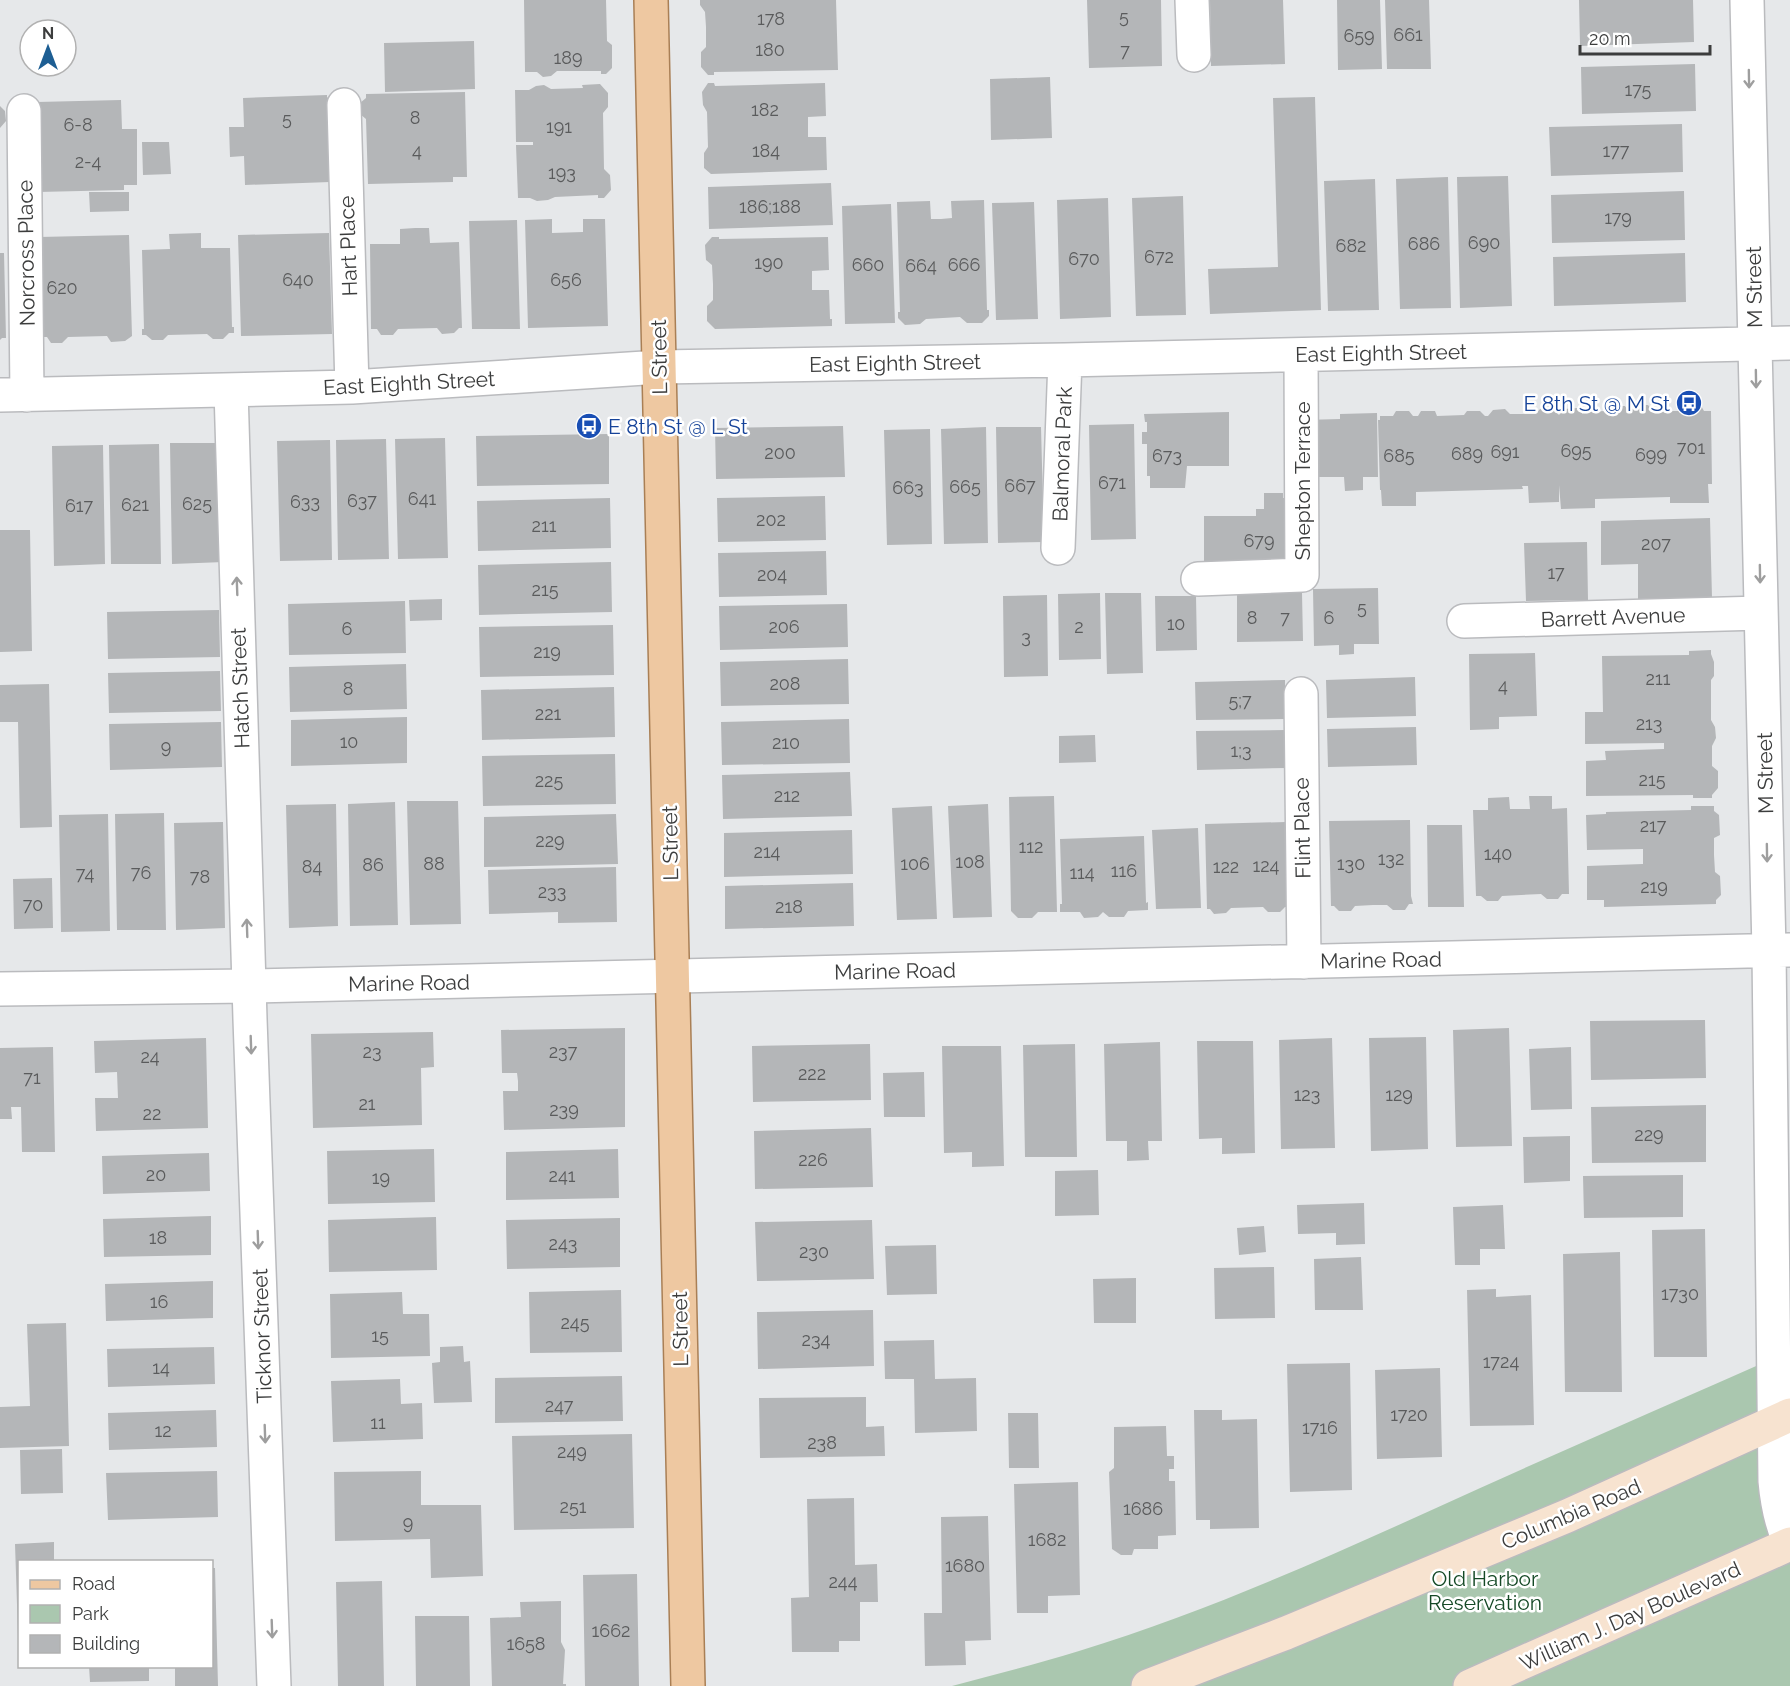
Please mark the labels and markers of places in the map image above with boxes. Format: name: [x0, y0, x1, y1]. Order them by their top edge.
bus stop icon: E 8th St @ M St: [1674, 388, 1704, 418]
place label: E 8th St @ M St: [1524, 391, 1670, 416]
bus stop icon: E 8th St @ L St: [574, 411, 604, 441]
place label: E 8th St @ L St: [608, 414, 748, 439]

